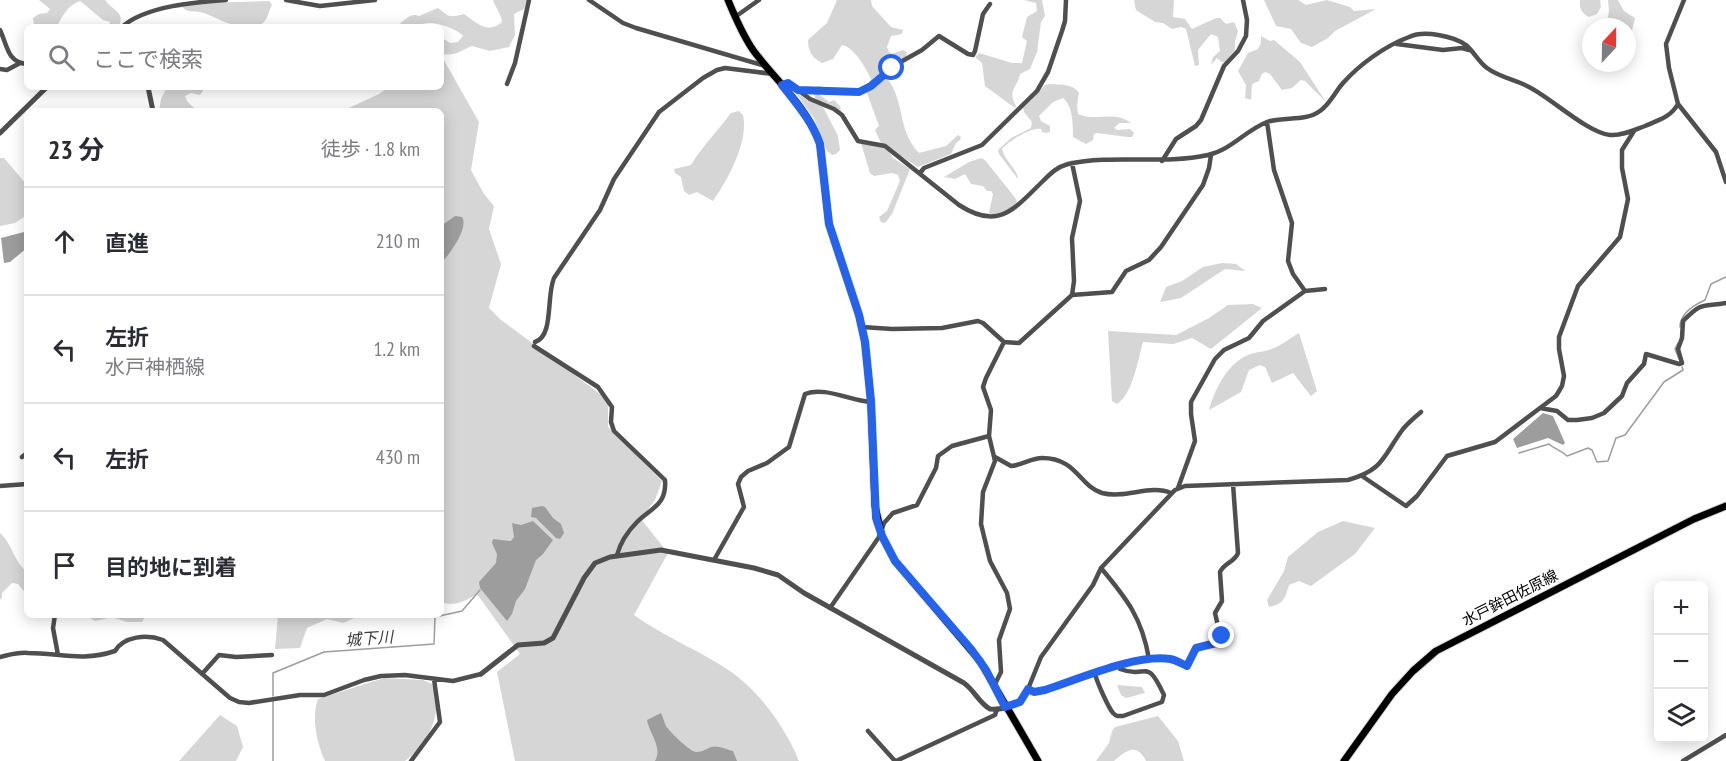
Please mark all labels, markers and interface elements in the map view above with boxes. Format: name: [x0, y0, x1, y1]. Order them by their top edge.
north arrow: [1582, 18, 1636, 72]
search box: [24, 24, 444, 90]
icon: search: [45, 41, 78, 74]
text: ここで検索: [93, 45, 203, 73]
route start: [878, 54, 904, 80]
text: 23 分: [48, 133, 104, 166]
text: 徒歩 · 1.8 km: [321, 136, 420, 162]
icon: ahead: [48, 225, 81, 258]
text: 210 m: [376, 228, 420, 254]
text: 直進: [105, 229, 149, 257]
text: 左折: [105, 323, 149, 351]
icon: left: [48, 333, 81, 366]
text: 1.2 km: [373, 336, 420, 362]
text: 水戸神栖線: [105, 354, 205, 380]
icon: left: [48, 441, 81, 474]
text: 430 m: [376, 444, 420, 470]
text: 左折: [105, 445, 149, 473]
icon: arrive: [48, 549, 81, 582]
text: 目的地に到着: [105, 553, 237, 581]
street label: 水戸鉾田佐原線: [1459, 565, 1561, 630]
map controls: [1654, 581, 1708, 743]
button: +: [1654, 581, 1708, 635]
route end: [1208, 622, 1234, 648]
water label: 城下川: [344, 626, 396, 650]
button: −: [1654, 635, 1708, 689]
button: layers: [1654, 689, 1708, 743]

